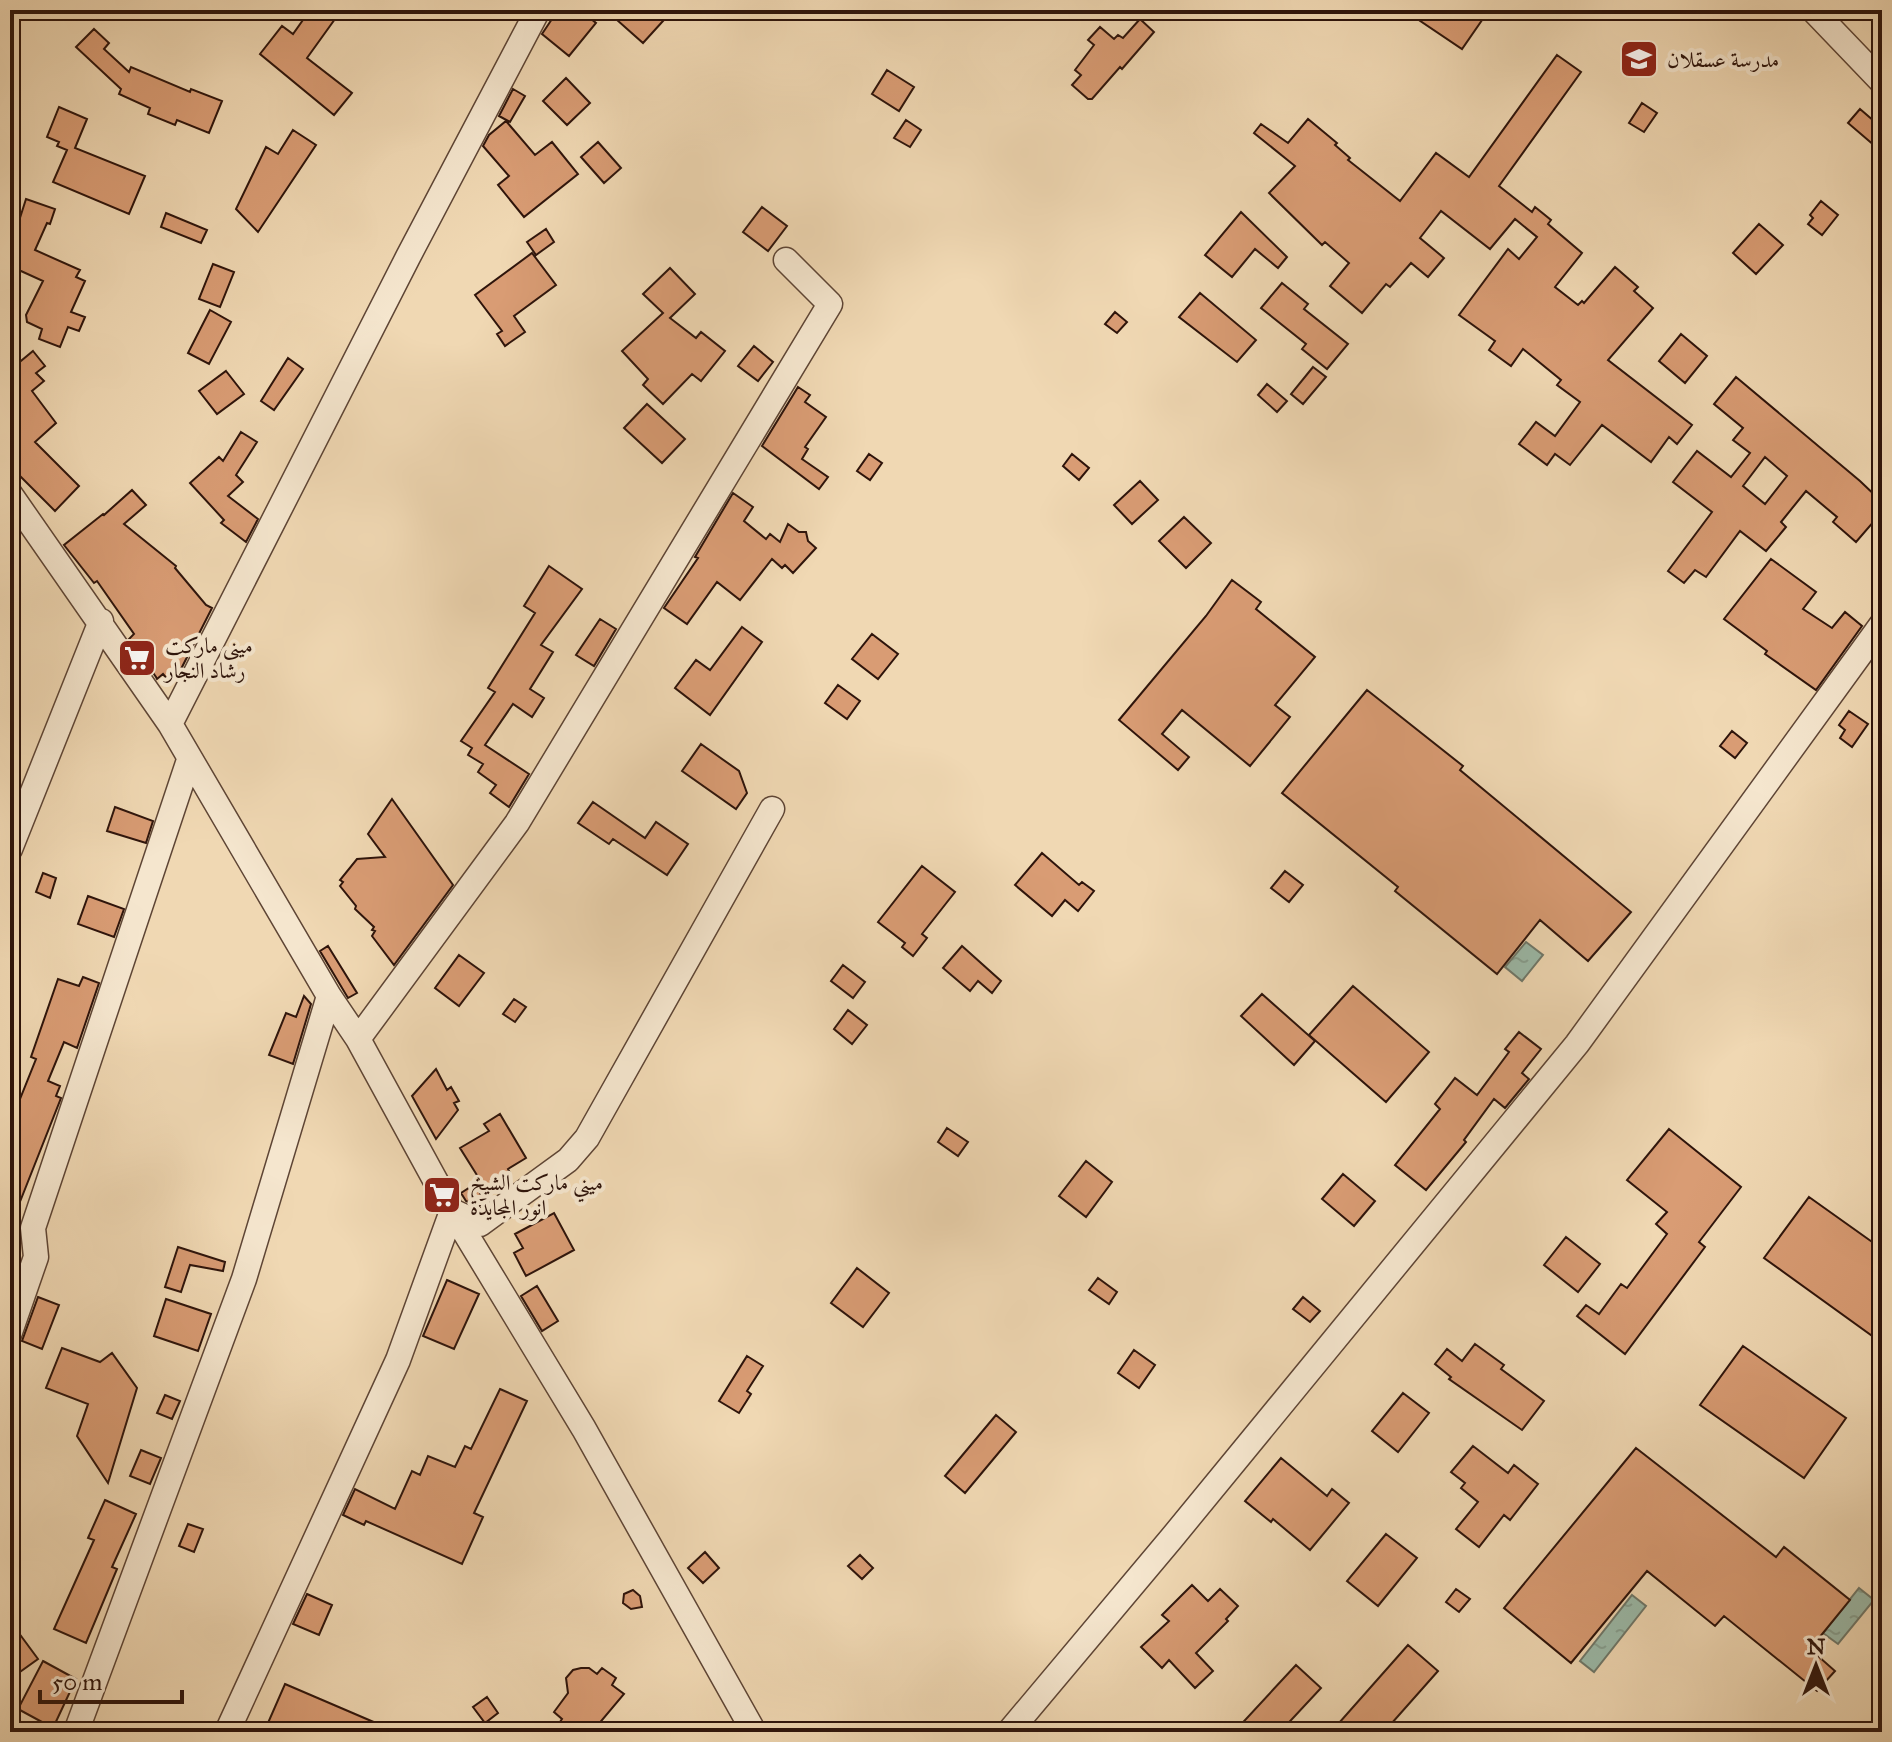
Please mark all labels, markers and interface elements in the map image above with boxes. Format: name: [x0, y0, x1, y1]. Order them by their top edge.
school or university icon: مدرسة عسقلان: [1618, 38, 1660, 80]
place label: مدرسة عسقلان: [1667, 46, 1779, 73]
place label: ميني ماركت رشاد النجار: [163, 632, 253, 684]
supermarket icon: ميني ماركت رشاد النجار: [116, 637, 158, 679]
place label: ميني ماركت الشيخ انور المجايدة: [470, 1169, 603, 1221]
supermarket icon: ميني ماركت الشيخ انور المجايدة: [421, 1174, 463, 1216]
north arrow: [1776, 1626, 1856, 1706]
text: N: [1807, 1633, 1826, 1660]
scale bar: [40, 1654, 182, 1704]
text: 50 m: [52, 1667, 102, 1697]

